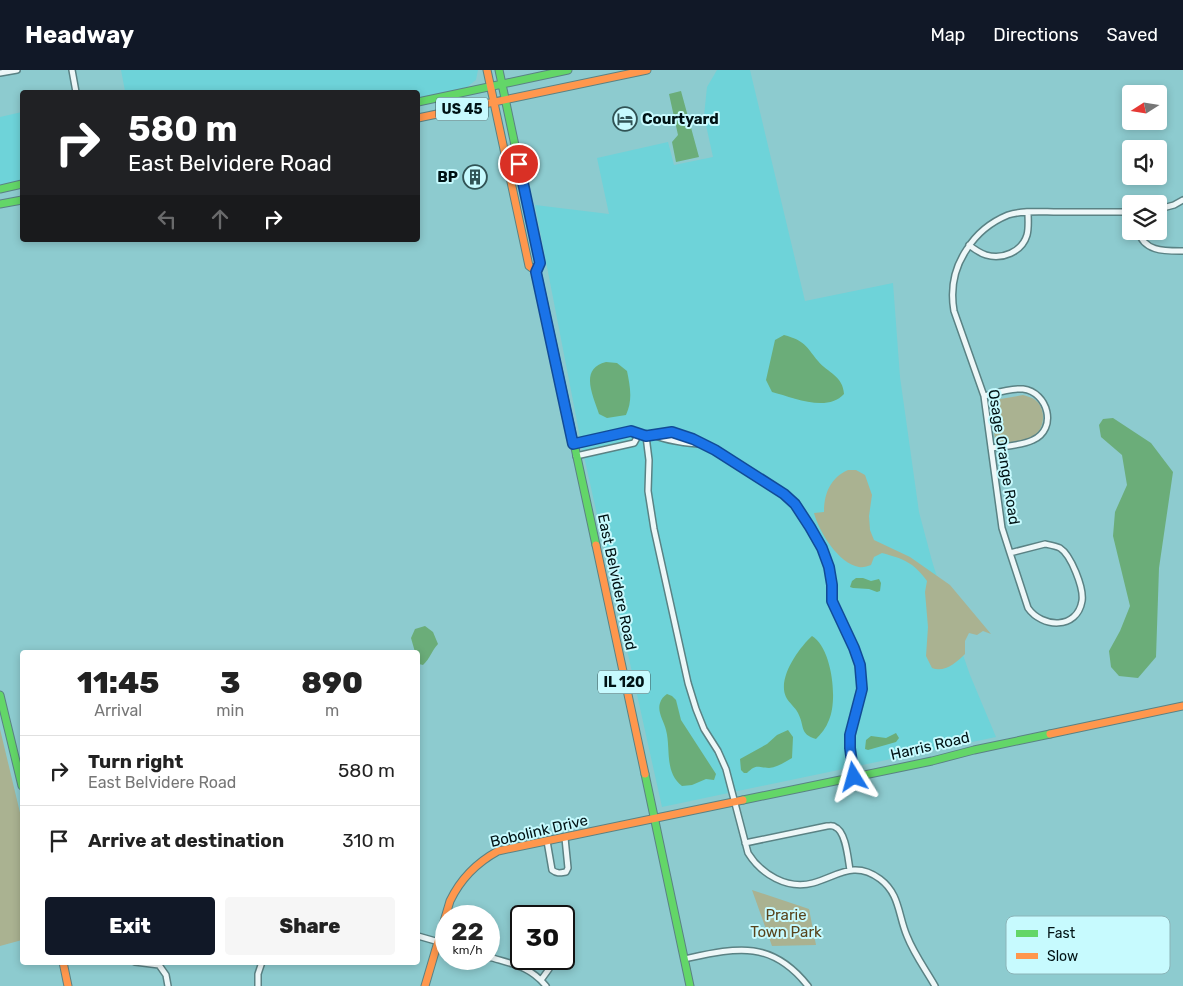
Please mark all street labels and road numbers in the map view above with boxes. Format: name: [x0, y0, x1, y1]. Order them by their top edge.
road number: US 45: [436, 98, 488, 120]
street label: Osage Orange Road: [984, 388, 1024, 526]
street label: East Belvidere Road: [594, 512, 640, 652]
road number: IL 120: [598, 670, 650, 694]
street label: Harris Road: [889, 728, 971, 764]
street label: Bobolink Drive: [488, 811, 590, 851]

